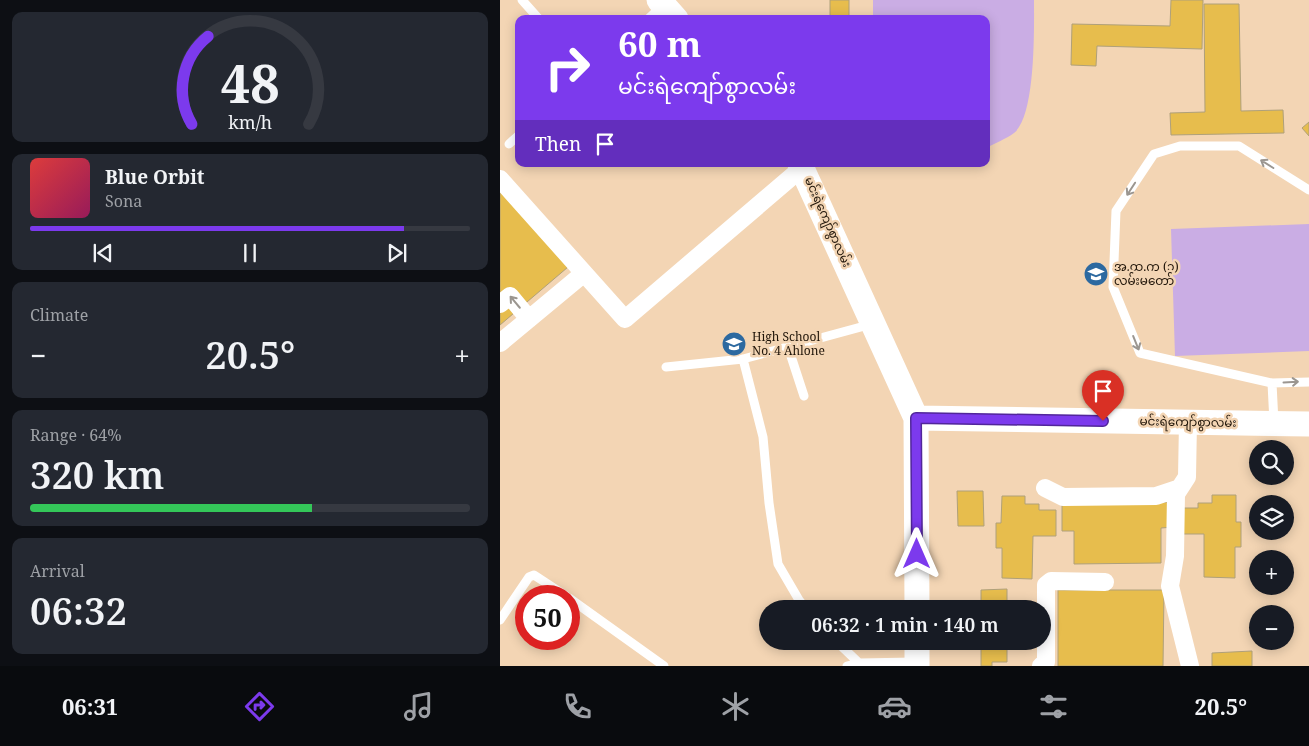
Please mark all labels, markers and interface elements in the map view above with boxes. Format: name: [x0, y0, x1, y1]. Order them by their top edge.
text: 60 m: [618, 20, 701, 67]
icon: right: [535, 35, 600, 100]
text: 48: [221, 47, 279, 118]
text: မင်းရဲကျော်စွာလမ်း: [618, 70, 796, 100]
text: km/h: [228, 110, 272, 134]
icon: arrive: [591, 130, 619, 158]
text: Then: [535, 131, 581, 157]
one-way arrow: [1261, 159, 1275, 169]
text: Blue Orbit: [105, 164, 205, 190]
street label: မင်းရဲကျော်စွာလမ်း: [799, 174, 856, 270]
one-way arrow: [1125, 182, 1135, 196]
text: Sona: [105, 190, 142, 212]
icon: previous: [89, 239, 117, 267]
icon: pause: [236, 239, 264, 267]
icon: next: [383, 239, 411, 267]
place label: အ.ထ.က (၁) လမ်းမတော်: [1114, 258, 1179, 289]
school or university icon: အ.ထ.က (၁) လမ်းမတော်: [1083, 261, 1109, 287]
one-way arrow: [510, 296, 521, 309]
text: Climate: [30, 304, 88, 326]
text: 20.5°: [205, 328, 295, 380]
place label: High School No. 4 Ahlone: [752, 328, 825, 359]
school or university icon: High School No. 4 Ahlone: [721, 331, 747, 357]
one-way arrow: [1131, 335, 1141, 350]
text: −: [30, 336, 46, 374]
text: +: [454, 336, 470, 374]
pin: [1082, 370, 1124, 421]
icon: arrive: [1089, 377, 1117, 405]
one-way arrow: [1282, 378, 1298, 387]
street label: မင်းရဲကျော်စွာလမ်း: [1139, 412, 1237, 433]
text: Range · 64%: [30, 424, 122, 446]
map controls: [1249, 440, 1294, 650]
button: search: [1249, 440, 1294, 485]
text: 320 km: [30, 448, 164, 500]
button: layers: [1249, 495, 1294, 540]
position arrow: [890, 527, 942, 579]
button: +: [1249, 550, 1294, 595]
text: Arrival: [30, 560, 85, 582]
text: 06:32: [30, 584, 127, 636]
speed limit sign: 50: [515, 585, 580, 650]
button: −: [1249, 605, 1294, 650]
text: 06:32 · 1 min · 140 m: [811, 612, 999, 638]
icon: directions: [242, 689, 277, 724]
icon: music: [401, 689, 436, 724]
icon: phone: [560, 689, 595, 724]
icon: climate: [718, 689, 753, 724]
icon: car: [877, 689, 912, 724]
icon: filters: [1036, 689, 1071, 724]
text: 06:31: [62, 691, 118, 721]
text: 20.5°: [1195, 691, 1247, 721]

